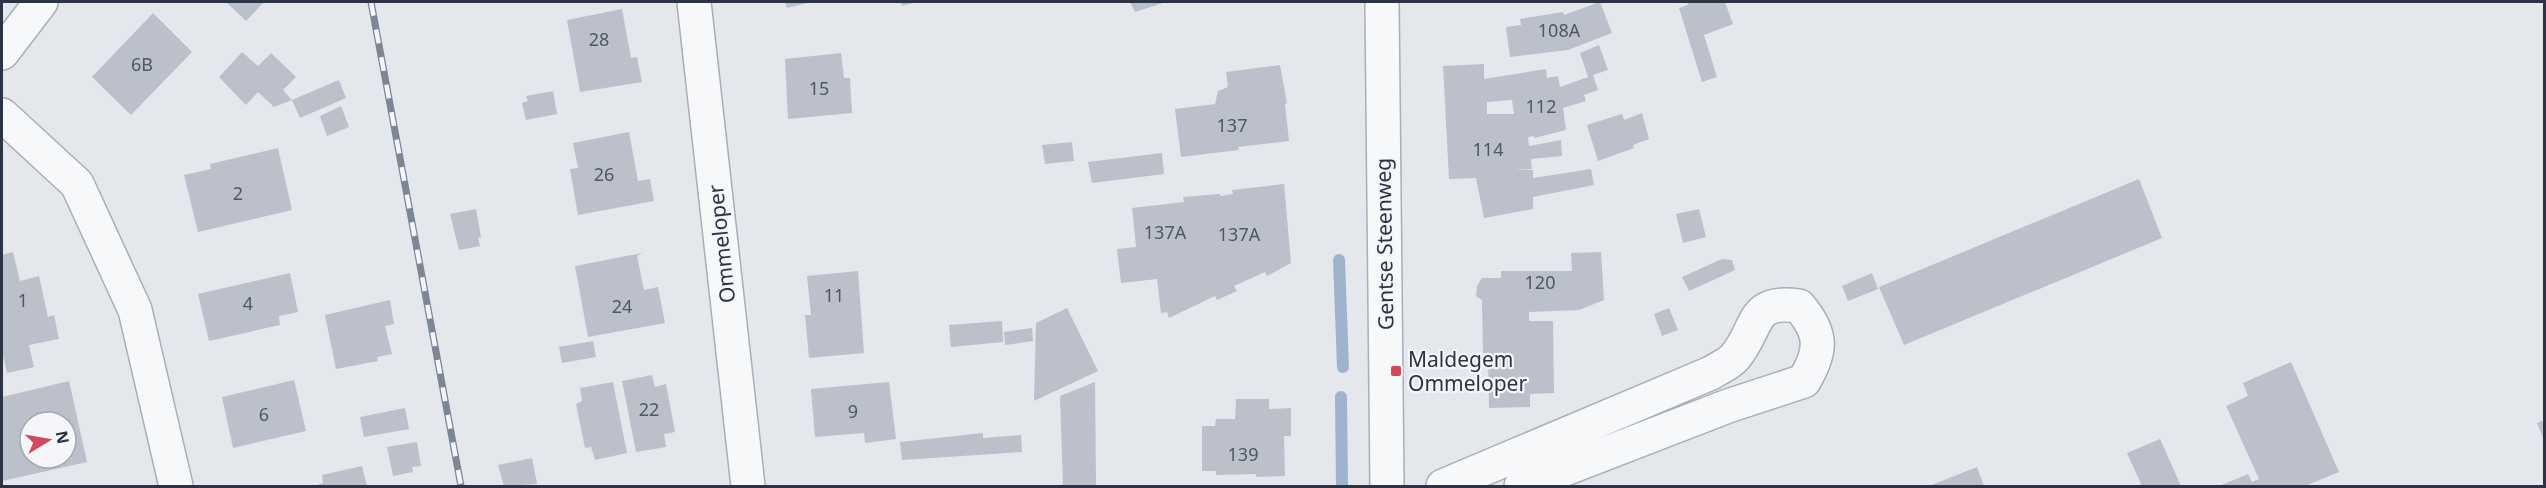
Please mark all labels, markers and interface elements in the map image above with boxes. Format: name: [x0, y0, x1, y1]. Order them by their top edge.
house number: 108A: [1538, 18, 1581, 42]
house number: 28: [589, 27, 609, 51]
house number: 6B: [131, 52, 153, 76]
house number: 15: [809, 76, 829, 100]
house number: 112: [1526, 94, 1556, 118]
house number: 137: [1217, 113, 1247, 137]
house number: 114: [1473, 137, 1503, 161]
street label: Gentse Steenweg: [1369, 158, 1399, 330]
house number: 26: [594, 162, 614, 186]
house number: 2: [233, 181, 243, 205]
street label: Ommeloper: [701, 183, 741, 305]
house number: 137A: [1144, 220, 1187, 244]
house number: 137A: [1218, 222, 1261, 246]
house number: 120: [1525, 270, 1555, 294]
house number: 11: [824, 283, 844, 307]
house number: 1: [18, 288, 28, 312]
house number: 4: [243, 291, 253, 315]
house number: 24: [612, 294, 632, 318]
place label: Maldegem Ommeloper: [1408, 345, 1527, 397]
marker: Maldegem Ommeloper: [1389, 364, 1403, 378]
house number: 22: [639, 397, 659, 421]
house number: 9: [848, 399, 858, 423]
house number: 6: [259, 402, 269, 426]
north arrow: [18, 410, 78, 470]
text: N: [51, 429, 75, 446]
house number: 139: [1228, 442, 1258, 466]

